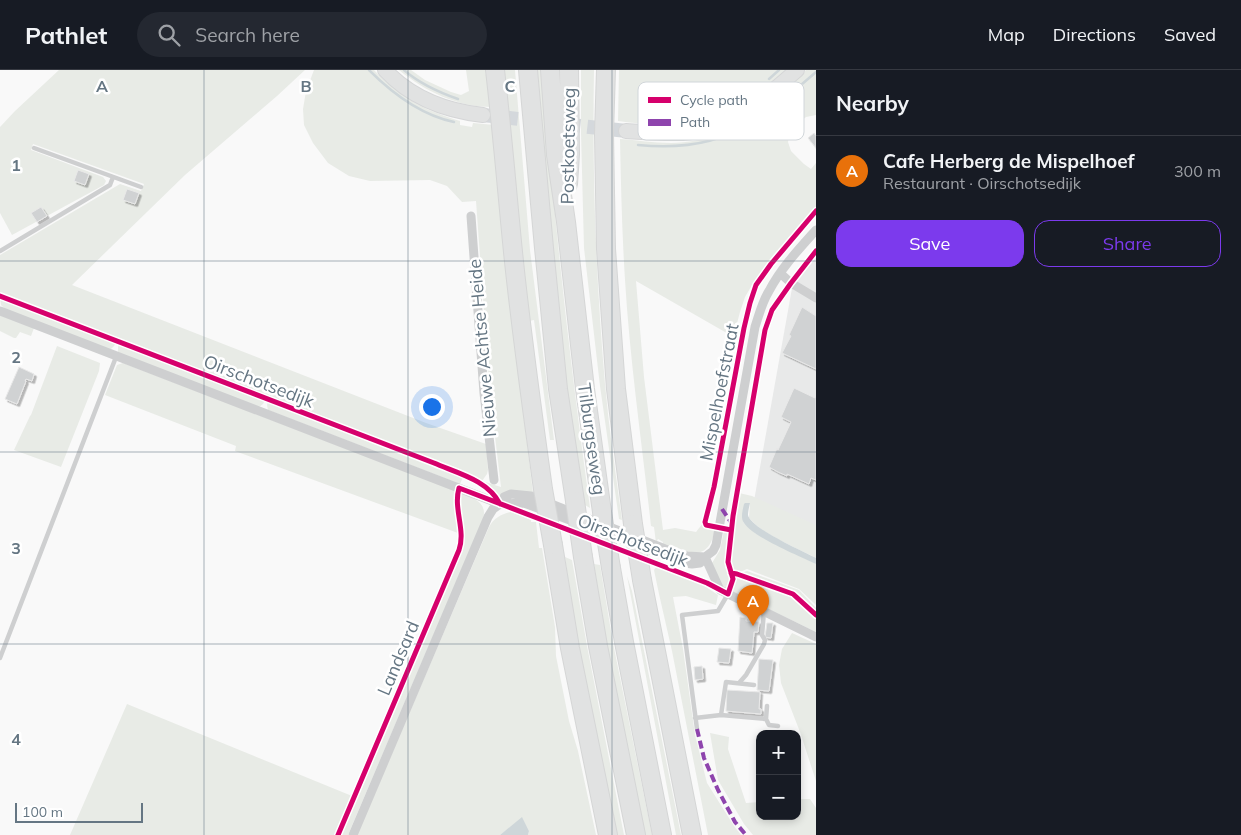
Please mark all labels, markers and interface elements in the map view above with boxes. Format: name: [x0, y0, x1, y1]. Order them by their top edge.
search box: [137, 12, 487, 57]
text: Pathlet: [25, 20, 107, 50]
icon: search: [155, 21, 183, 49]
text: Search here: [195, 23, 300, 47]
text: Map: [988, 23, 1025, 46]
text: Directions: [1053, 23, 1136, 46]
text: Saved: [1164, 23, 1216, 46]
text: A: [96, 76, 108, 96]
text: B: [300, 76, 312, 96]
text: C: [505, 76, 516, 96]
legend: [638, 82, 804, 140]
street label: Postkoetsweg: [555, 87, 581, 205]
text: Nearby: [836, 90, 909, 116]
text: Cycle path: [680, 91, 748, 109]
text: Path: [680, 113, 710, 131]
text: Cafe Herberg de Mispelhoef: [883, 149, 1135, 173]
text: 1: [11, 155, 21, 175]
text: A: [846, 161, 858, 181]
text: 300 m: [1174, 161, 1221, 181]
text: Restaurant · Oirschotsedijk: [883, 173, 1081, 193]
button: Save: [836, 220, 1024, 267]
button: Share: [1034, 220, 1221, 267]
street label: Nieuwe Achtse Heide: [463, 258, 501, 438]
street label: Mispelhoefstraat: [694, 321, 744, 463]
text: 2: [11, 347, 21, 367]
street label: Oirschotsedijk: [200, 349, 318, 413]
street label: Tilburgseweg: [573, 382, 611, 496]
your location: [419, 394, 445, 420]
street label: Oirschotsedijk: [574, 508, 692, 572]
text: 3: [11, 538, 21, 558]
pin: A: [737, 585, 769, 626]
street label: Landsard: [372, 617, 424, 699]
text: 4: [11, 729, 21, 749]
map controls: [756, 730, 801, 820]
button: +: [756, 730, 801, 775]
button: −: [756, 775, 801, 820]
scale bar: [15, 800, 142, 823]
text: 100 m: [22, 803, 63, 821]

